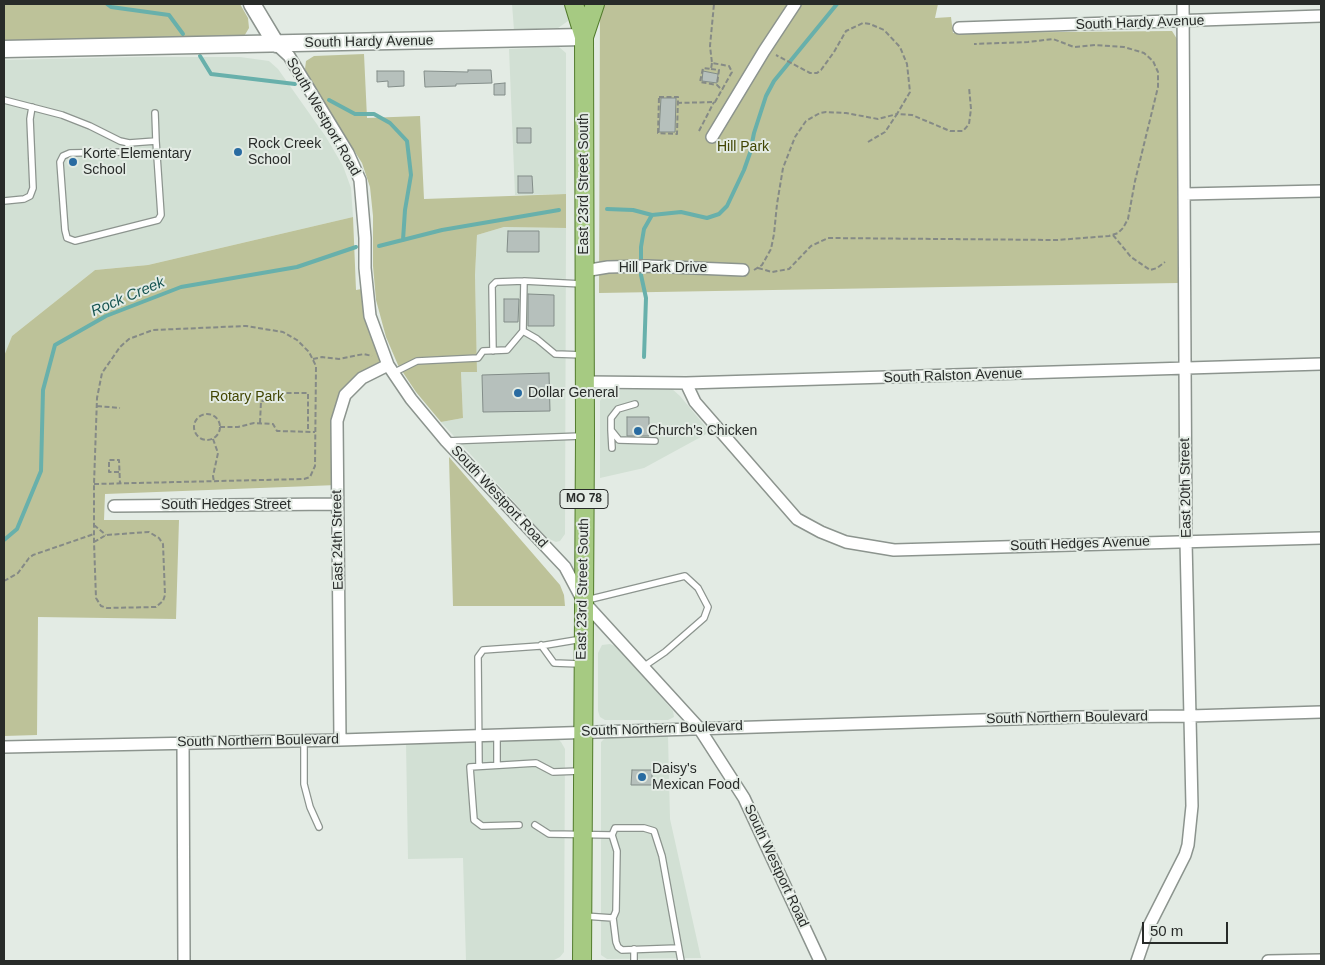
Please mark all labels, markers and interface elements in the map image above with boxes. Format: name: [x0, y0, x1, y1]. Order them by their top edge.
street label: South Hardy Avenue: [1075, 12, 1205, 34]
street label: South Hardy Avenue: [304, 32, 434, 52]
street label: South Westport Road: [282, 55, 364, 179]
street label: East 23rd Street South: [576, 113, 592, 255]
place label: Rock Creek School: [248, 136, 321, 168]
park label: Hill Park: [717, 139, 769, 155]
place label: Korte Elementary School: [83, 146, 191, 178]
marker: Rock Creek School: [232, 146, 244, 158]
marker: Korte Elementary School: [67, 156, 79, 168]
street label: Hill Park Drive: [619, 260, 707, 276]
water label: Rock Creek: [88, 273, 168, 321]
street label: South Ralston Avenue: [883, 365, 1023, 387]
place label: Dollar General: [528, 385, 618, 401]
marker: Dollar General: [512, 387, 524, 399]
park label: Rotary Park: [210, 389, 284, 405]
place label: Church's Chicken: [648, 423, 757, 439]
marker: Church's Chicken: [632, 425, 644, 437]
street label: East 20th Street: [1177, 438, 1195, 538]
street label: South Westport Road: [447, 442, 551, 552]
road number: MO 78: [560, 489, 608, 508]
street label: East 24th Street: [329, 490, 347, 590]
street label: South Hedges Street: [161, 497, 291, 513]
street label: East 23rd Street South: [573, 518, 593, 660]
street label: South Hedges Avenue: [1010, 533, 1150, 555]
street label: South Northern Boulevard: [986, 708, 1148, 728]
street label: South Northern Boulevard: [581, 718, 743, 740]
street label: South Northern Boulevard: [177, 731, 339, 751]
place label: Daisy's Mexican Food: [652, 761, 740, 794]
marker: Daisy's Mexican Food: [636, 771, 648, 783]
street label: South Westport Road: [740, 802, 812, 930]
scale bar: [1145, 912, 1231, 944]
text: 50 m: [1150, 922, 1183, 939]

